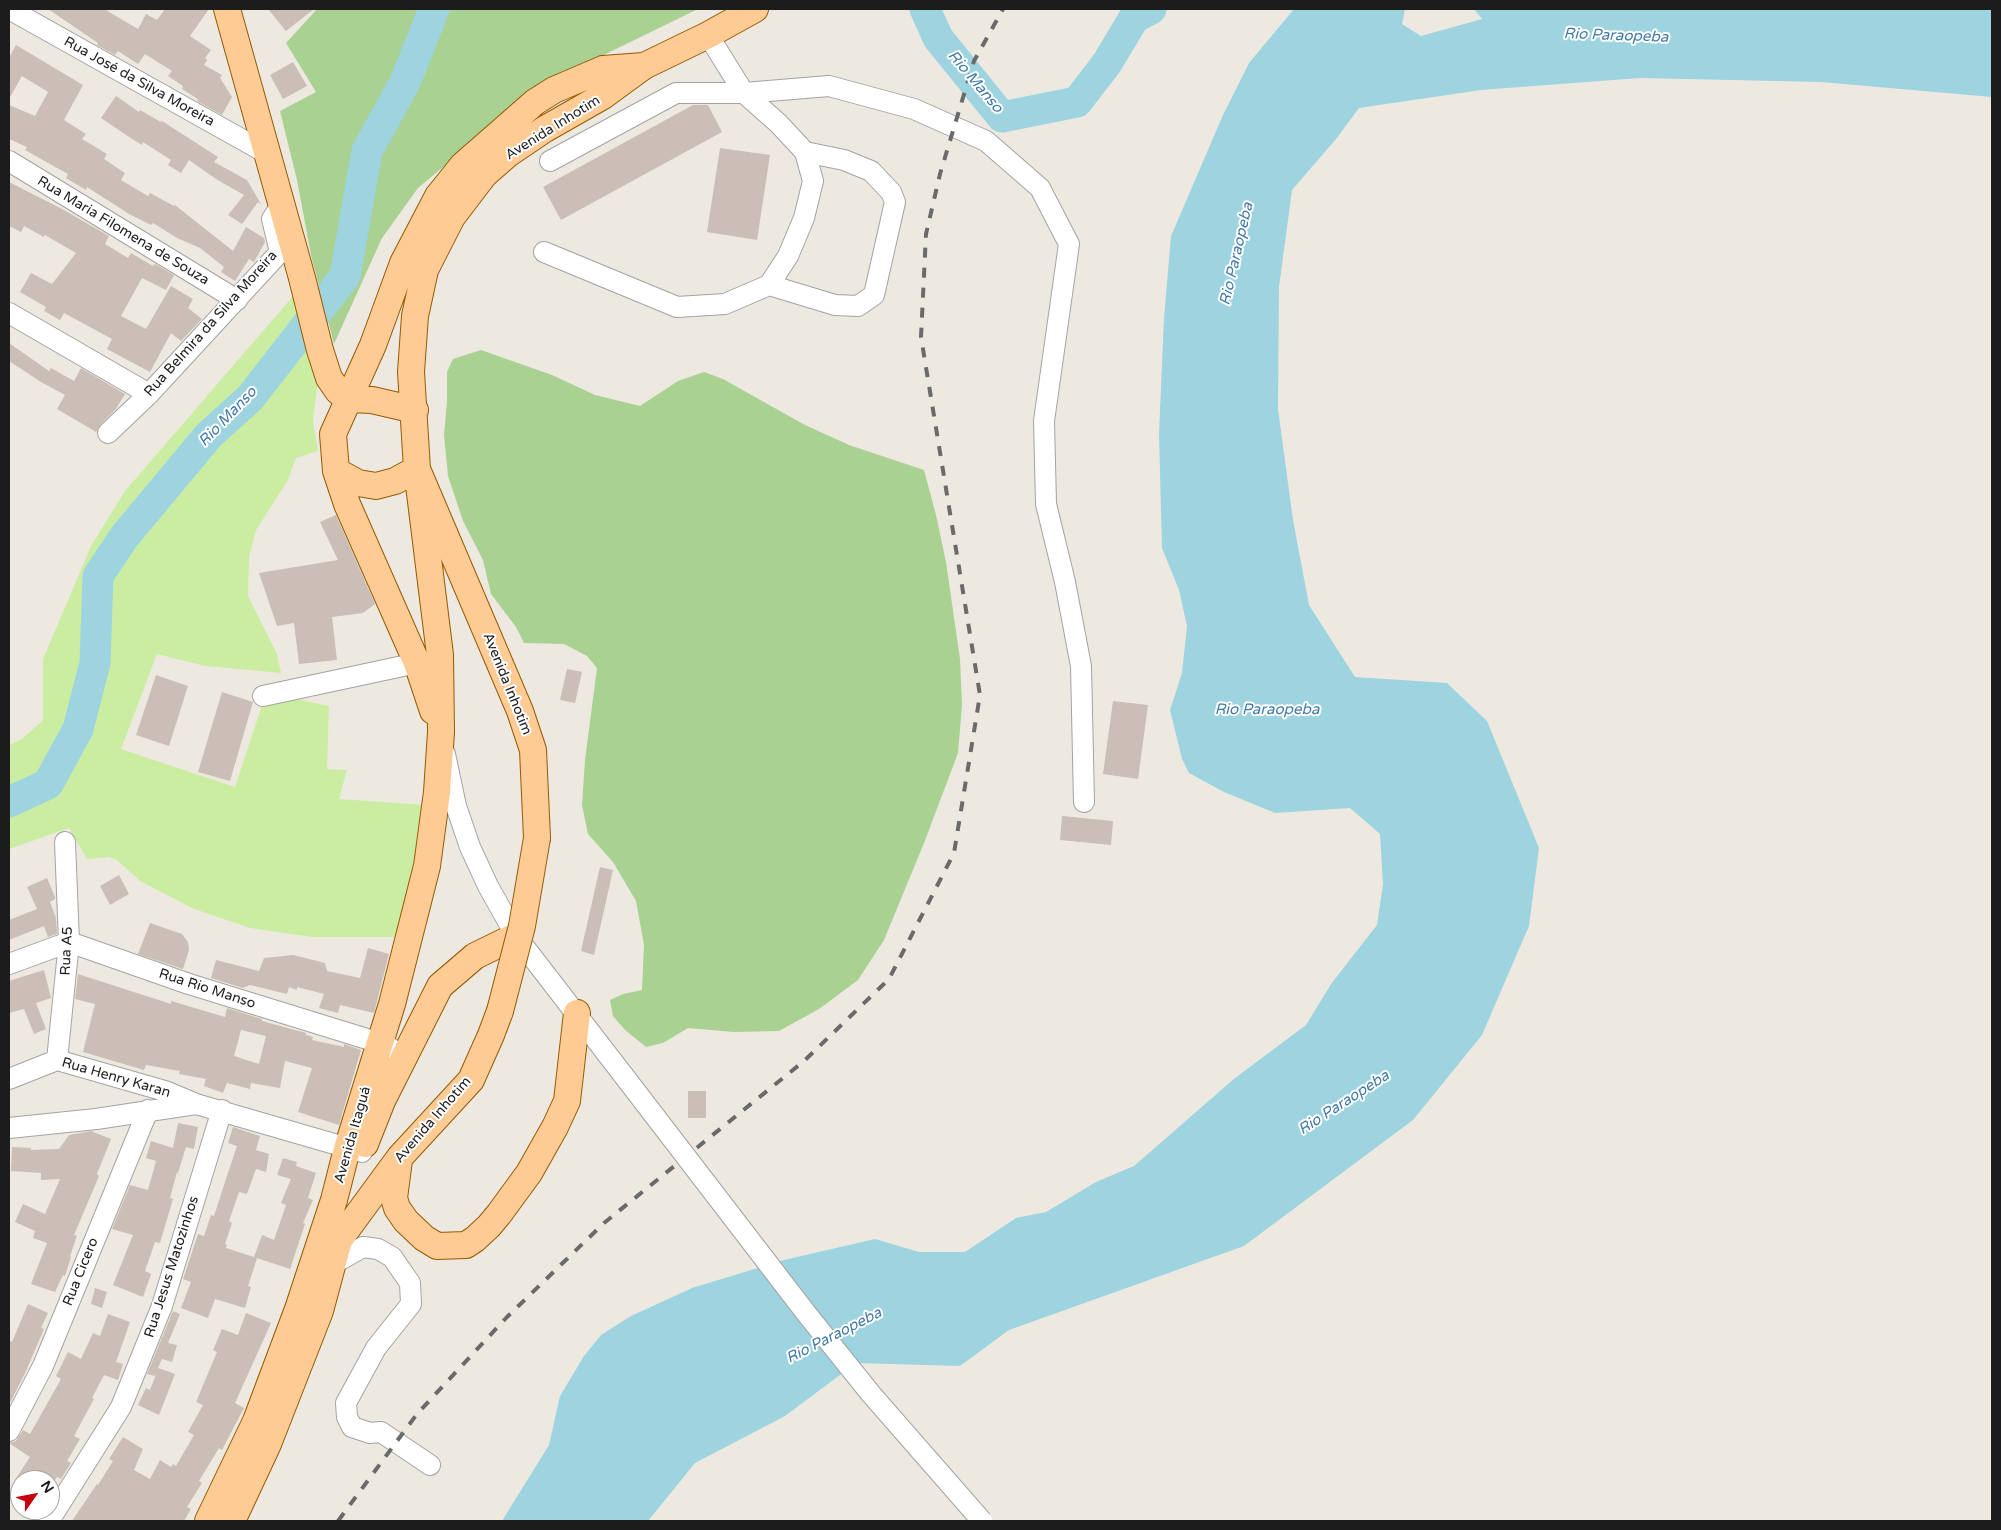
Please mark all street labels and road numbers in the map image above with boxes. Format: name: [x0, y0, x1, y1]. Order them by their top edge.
street label: Rua José da Silva Moreira: [61, 34, 217, 130]
street label: Avenida Inhotim: [503, 92, 603, 164]
street label: Rua Maria Filomena de Souza: [34, 173, 212, 289]
street label: Rua Belmira da Silva Moreira: [141, 248, 281, 400]
street label: Avenida Inhotim: [479, 631, 535, 737]
street label: Rua A5: [57, 926, 77, 976]
street label: Rua Rio Manso: [156, 965, 258, 1013]
street label: Rua Henry Karan: [60, 1054, 172, 1102]
street label: Avenida Inhotim: [391, 1074, 475, 1166]
street label: Avenida Itaguá: [331, 1085, 375, 1185]
street label: Rua Jesus Matozinhos: [141, 1194, 203, 1340]
street label: Rua Cicero: [60, 1235, 102, 1309]

